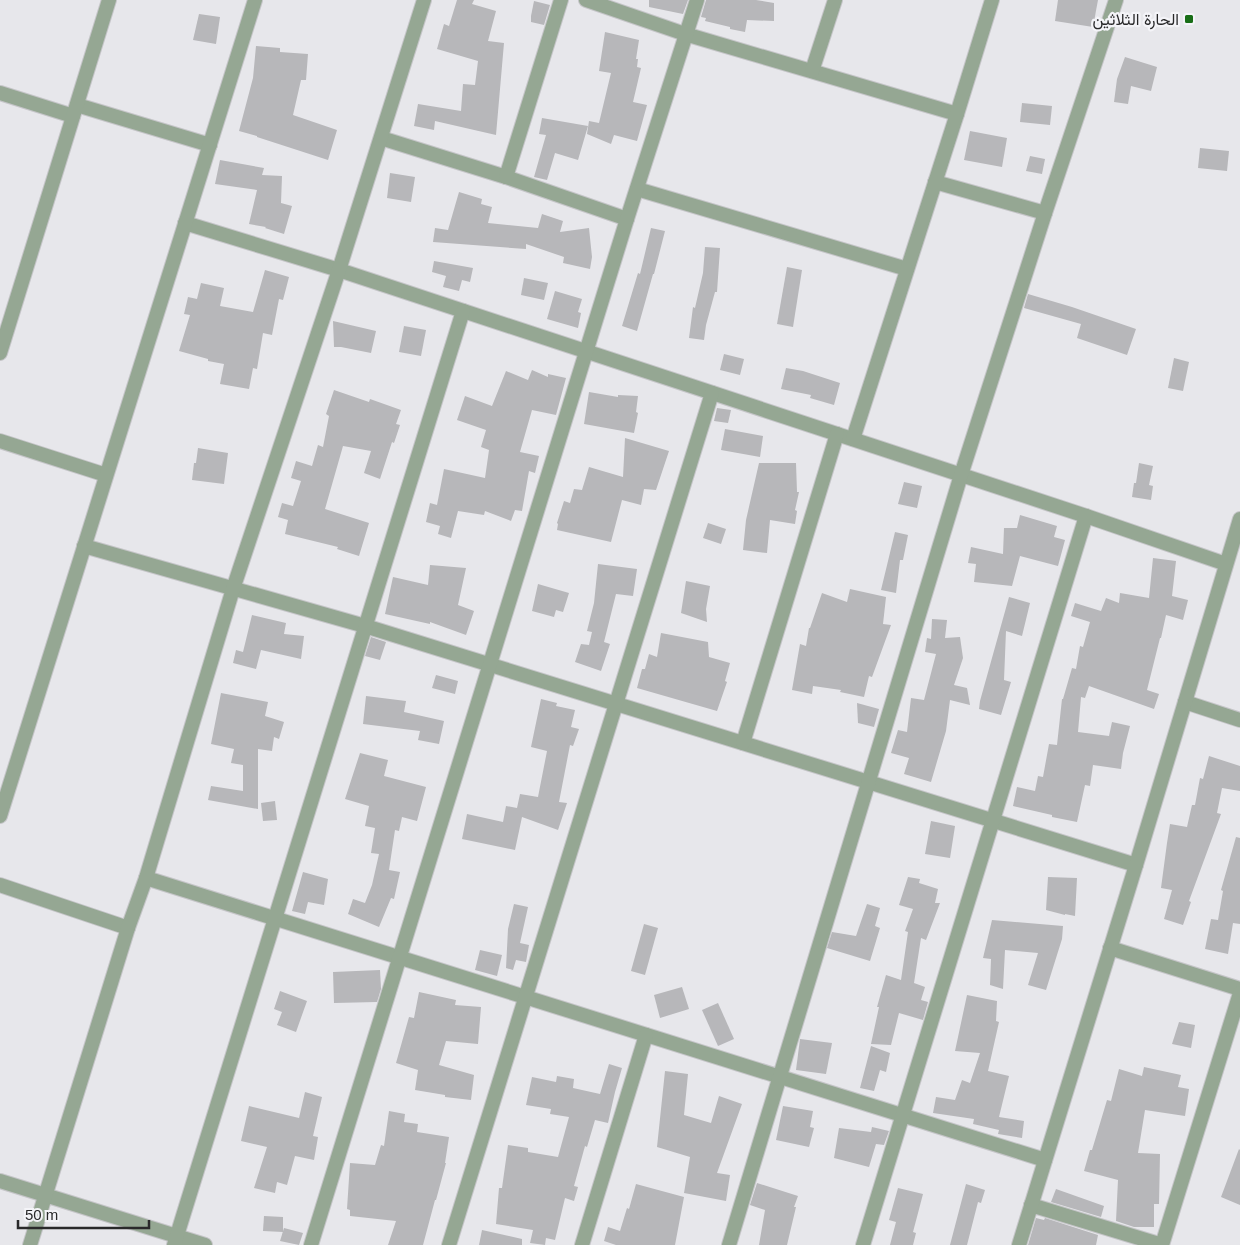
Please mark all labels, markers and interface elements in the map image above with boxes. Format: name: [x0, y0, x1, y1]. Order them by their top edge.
place label: الحارة الثلاثين: [1093, 11, 1179, 30]
marker: الحارة الثلاثين: [1183, 13, 1195, 25]
scale bar: [18, 1198, 149, 1230]
text: 50 m: [25, 1206, 58, 1223]

